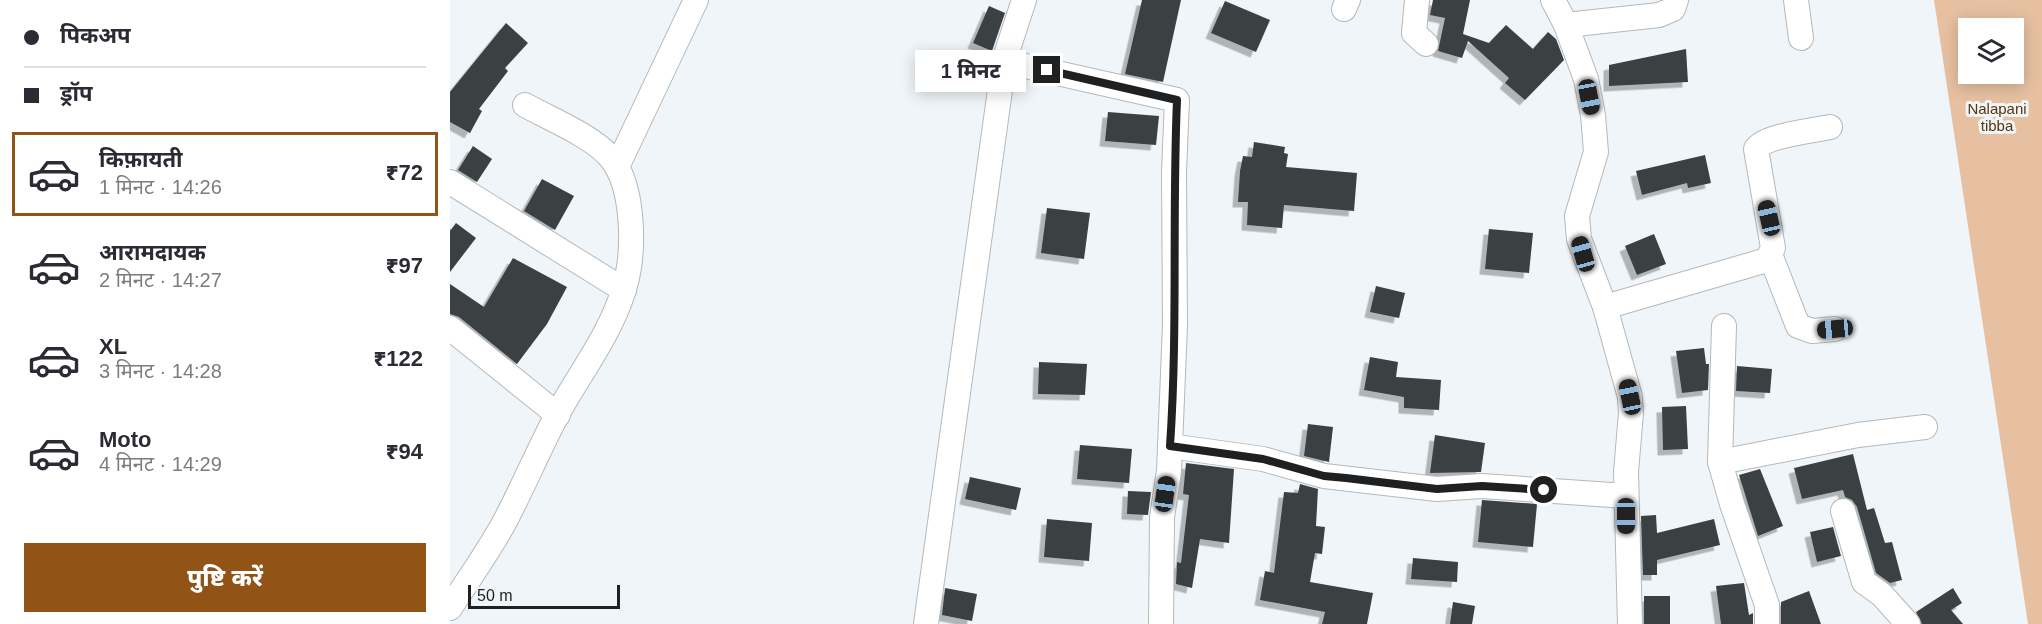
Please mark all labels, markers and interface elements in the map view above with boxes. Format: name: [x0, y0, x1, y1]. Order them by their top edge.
map controls: [1958, 18, 2024, 84]
button: layers: [1958, 18, 2024, 84]
text: पिकअप: [60, 23, 131, 48]
callout: 1 मिनट: [915, 49, 1026, 91]
route end: [1033, 56, 1060, 83]
text: 1 मिनट: [941, 60, 1000, 82]
car: [1577, 78, 1601, 116]
text: ड्रॉप: [60, 81, 93, 106]
park label: Nalapani tibba: [1967, 100, 2027, 134]
icon: car: [27, 147, 81, 201]
text: किफ़ायती: [99, 147, 183, 172]
text: ₹72: [386, 160, 423, 185]
text: 1 मिनट · 14:26: [99, 176, 222, 198]
car: [1756, 198, 1782, 238]
car: [1569, 234, 1597, 274]
icon: car: [27, 240, 81, 294]
text: आरामदायक: [99, 240, 206, 265]
text: ₹97: [386, 253, 423, 278]
text: 2 मिनट · 14:27: [99, 269, 222, 291]
car: [1816, 318, 1854, 340]
icon: car: [27, 333, 81, 387]
text: XL: [99, 334, 127, 359]
text: ₹122: [374, 346, 423, 371]
text: 3 मिनट · 14:28: [99, 360, 222, 382]
car: [1617, 378, 1643, 416]
icon: car: [27, 426, 81, 480]
text: Moto: [99, 427, 152, 452]
text: ₹94: [386, 439, 423, 464]
text: 4 मिनट · 14:29: [99, 453, 222, 475]
car: [1154, 475, 1176, 513]
route start: [1530, 476, 1557, 503]
car: [1617, 498, 1635, 534]
button: पुष्टि करें: [24, 543, 426, 612]
scale bar: [468, 582, 620, 610]
text: 50 m: [477, 587, 513, 604]

